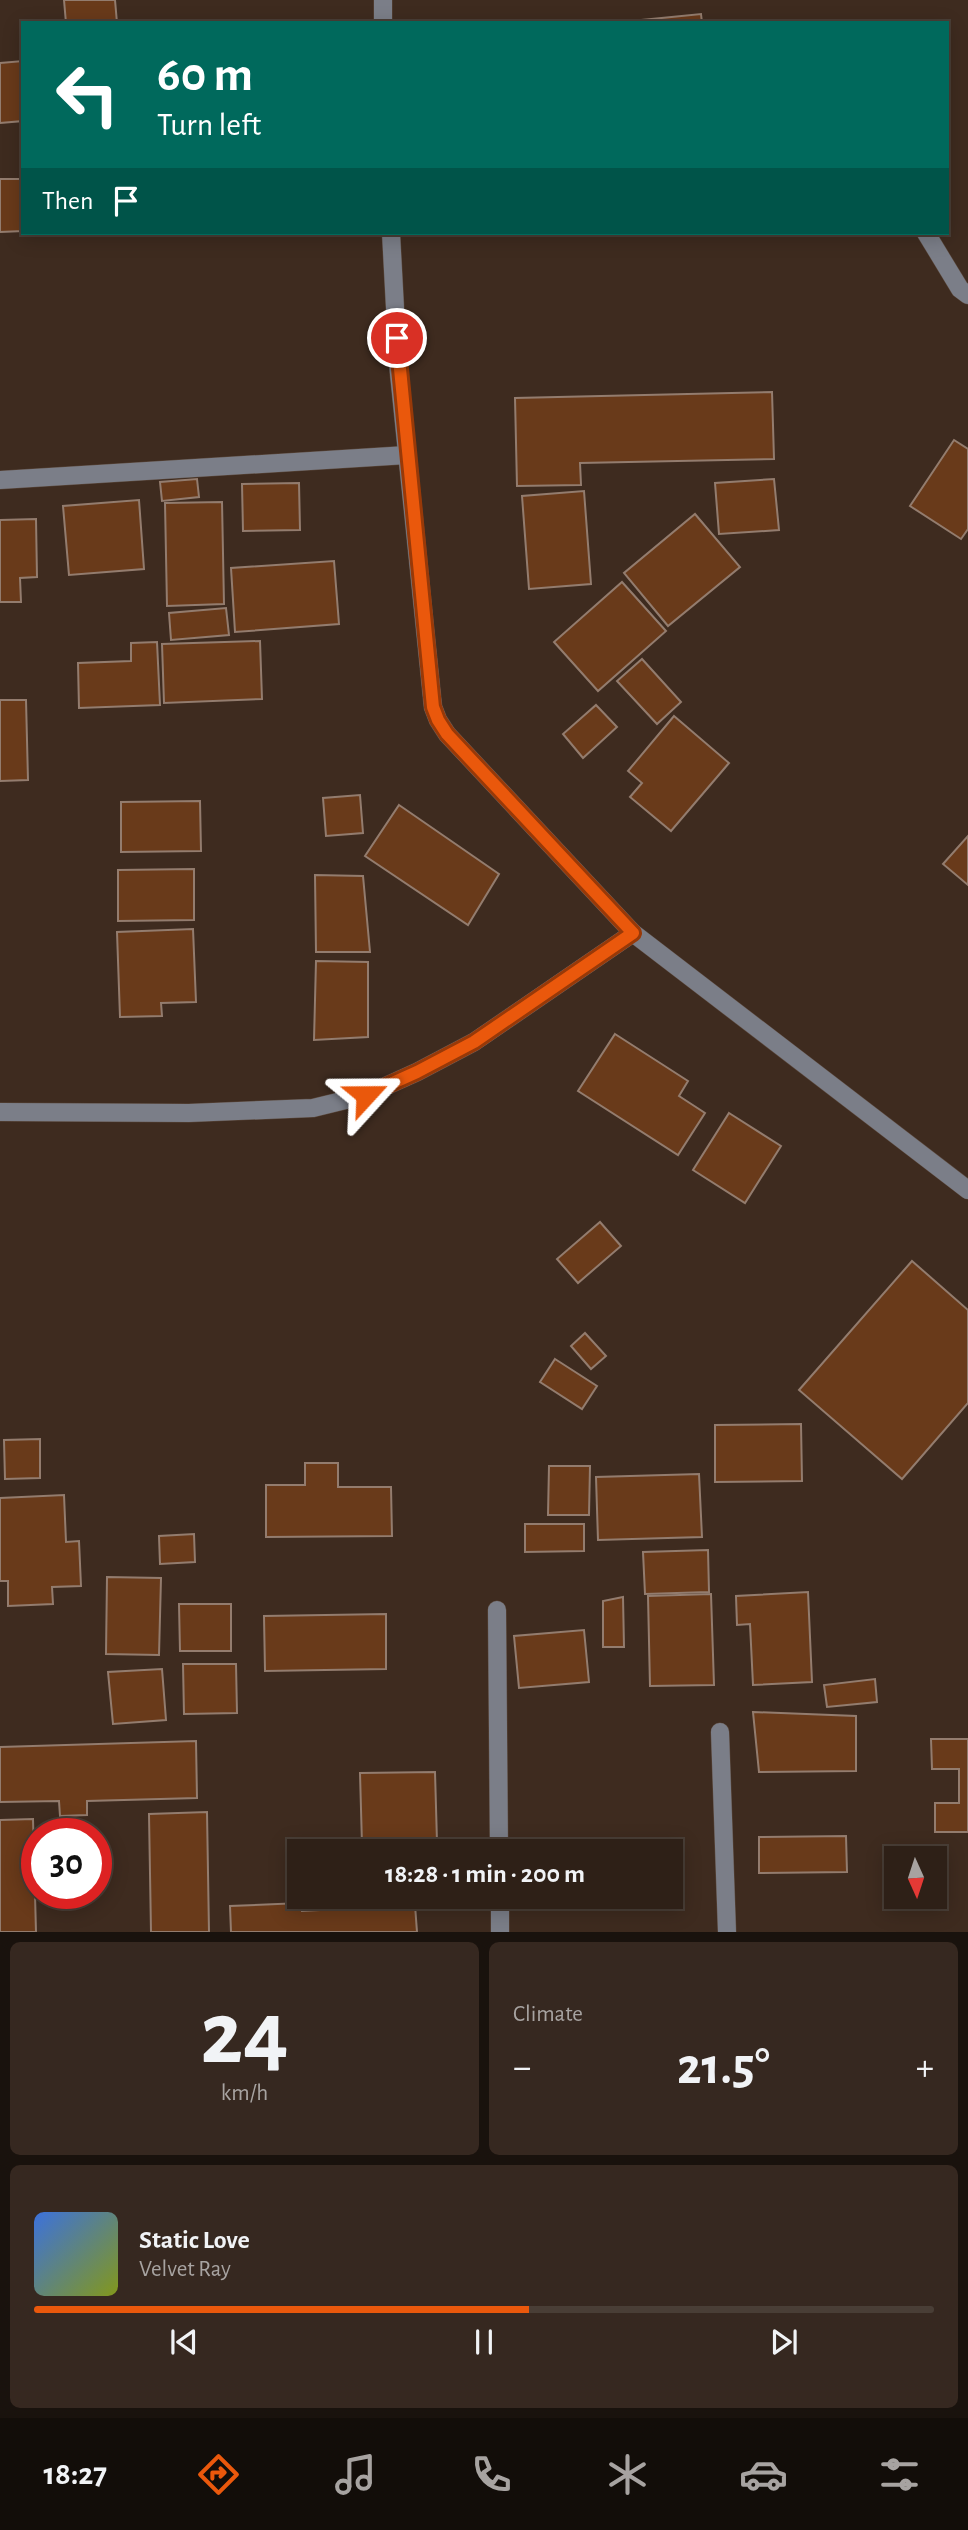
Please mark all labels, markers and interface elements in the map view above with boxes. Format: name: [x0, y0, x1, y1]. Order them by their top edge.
icon: left: [42, 49, 133, 140]
text: 60 m: [157, 51, 253, 100]
text: Turn left: [157, 109, 261, 141]
icon: arrive: [107, 182, 145, 220]
text: Then: [42, 188, 93, 214]
pin: [367, 308, 427, 368]
icon: arrive: [378, 319, 416, 357]
position arrow: [329, 1058, 403, 1132]
speed limit sign: 30: [21, 1818, 112, 1909]
north arrow: [884, 1846, 947, 1909]
map controls: [884, 1846, 947, 1909]
text: 18:28 · 1 min · 200 m: [385, 1861, 585, 1887]
text: 24: [200, 1989, 289, 2080]
text: Climate: [513, 2003, 583, 2026]
text: 21.5°: [677, 2041, 770, 2093]
text: −: [513, 2049, 531, 2087]
text: +: [916, 2049, 934, 2087]
text: km/h: [221, 2082, 268, 2105]
text: Static Love: [139, 2227, 250, 2253]
text: Velvet Ray: [139, 2258, 231, 2281]
icon: previous: [165, 2323, 203, 2361]
icon: pause: [465, 2323, 503, 2361]
icon: next: [765, 2323, 803, 2361]
icon: directions: [194, 2450, 243, 2499]
icon: music: [331, 2450, 380, 2499]
icon: phone: [467, 2450, 516, 2499]
icon: climate: [603, 2450, 652, 2499]
icon: car: [739, 2450, 788, 2499]
icon: filters: [875, 2450, 924, 2499]
text: 18:27: [44, 2458, 107, 2490]

